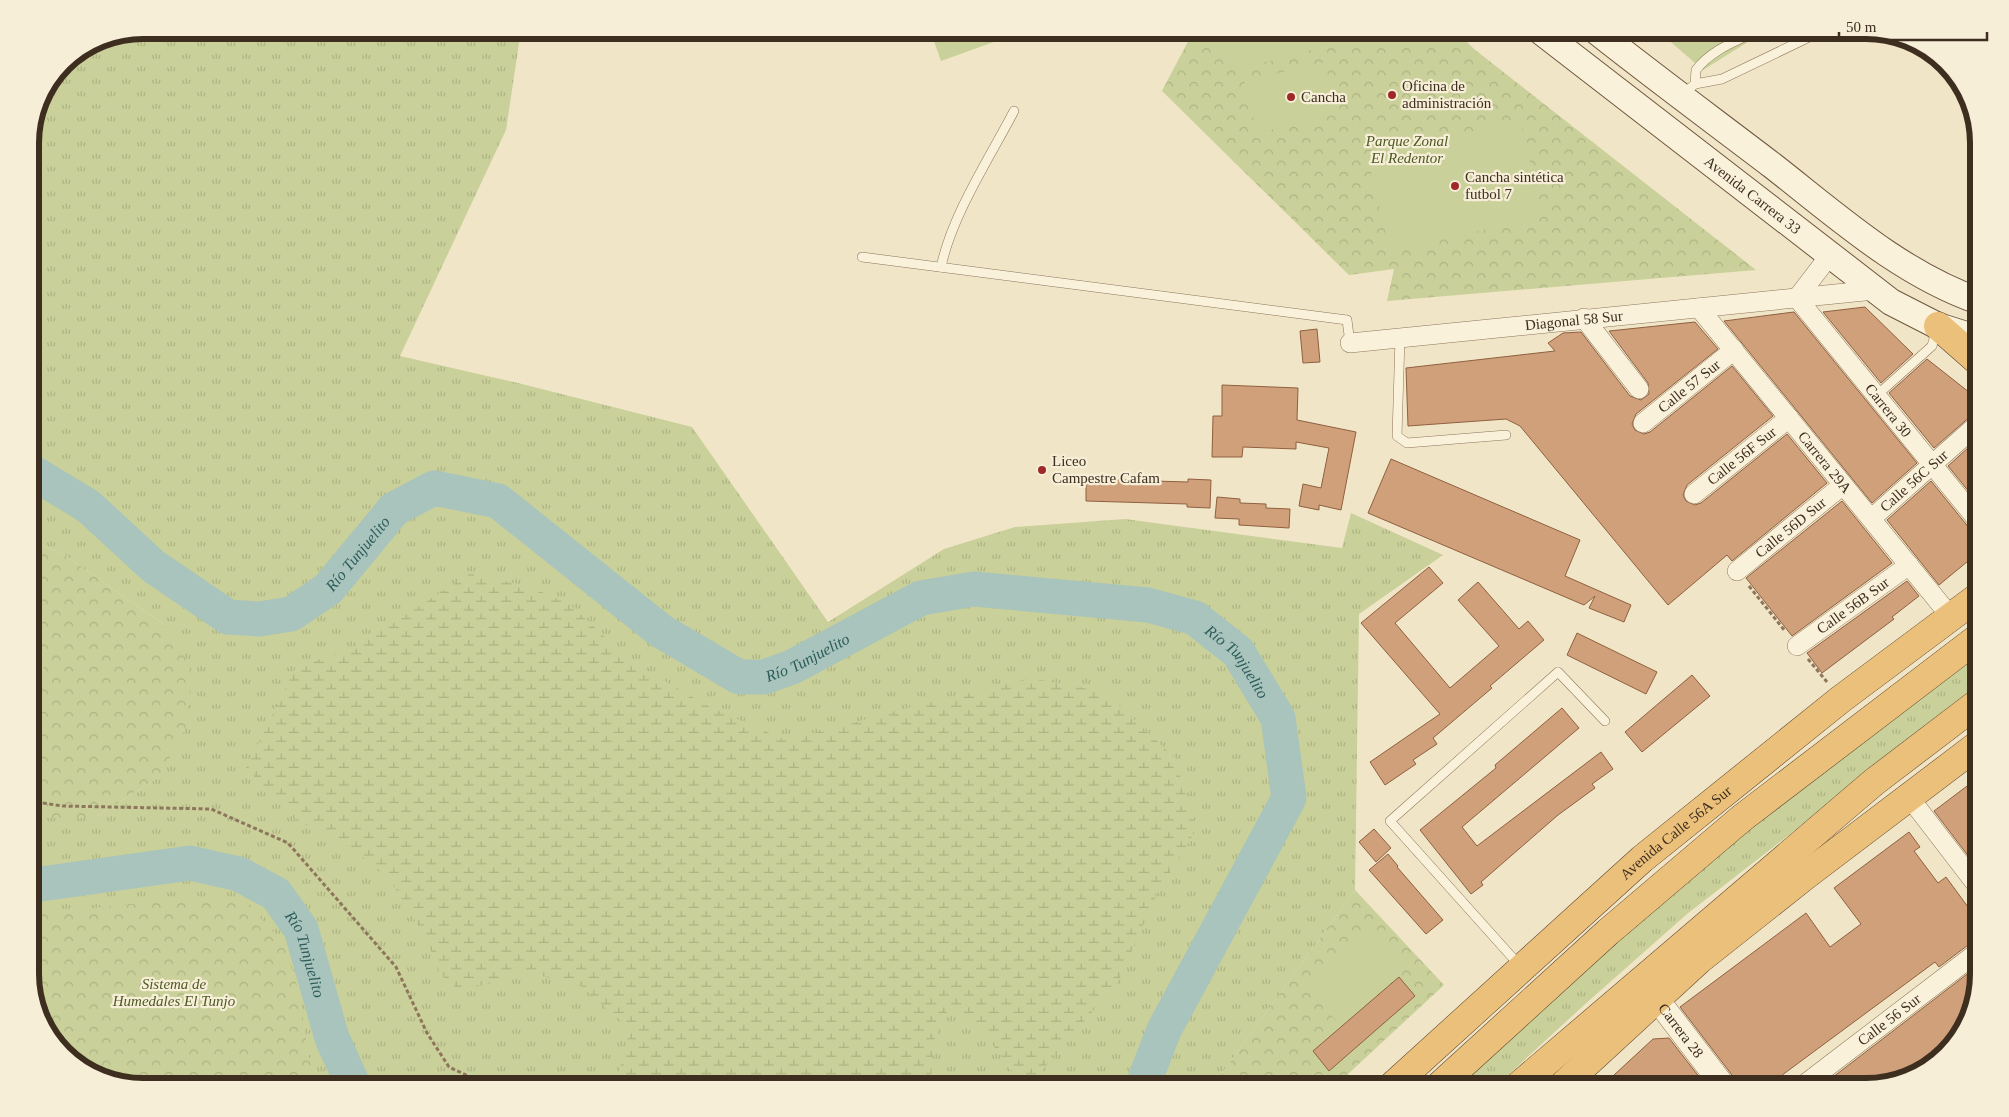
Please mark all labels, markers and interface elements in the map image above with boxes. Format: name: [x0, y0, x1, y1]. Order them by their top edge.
scale bar: [1839, 10, 1986, 42]
text: 50 m: [1846, 19, 1877, 35]
place label: Oficina de administración: [1402, 78, 1492, 111]
place label: Cancha: [1301, 89, 1346, 105]
marker: Oficina de administración: [1386, 89, 1398, 101]
marker: Cancha: [1285, 91, 1297, 103]
park label: Parque Zonal El Redentor: [1365, 133, 1448, 166]
street label: Avenida Carrera 33: [1701, 153, 1804, 237]
place label: Cancha sintética futbol 7: [1465, 169, 1564, 202]
marker: Cancha sintética futbol 7: [1449, 180, 1461, 192]
street label: Diagonal 58 Sur: [1524, 308, 1624, 333]
street label: Calle 57 Sur: [1655, 356, 1723, 416]
street label: Carrera 30: [1862, 381, 1915, 440]
street label: Calle 56F Sur: [1704, 424, 1779, 488]
street label: Carrera 29A: [1795, 428, 1855, 496]
street label: Calle 56C Sur: [1877, 447, 1951, 515]
place label: Liceo Campestre Cafam: [1052, 453, 1160, 486]
marker: Liceo Campestre Cafam: [1036, 464, 1048, 476]
street label: Calle 56D Sur: [1752, 494, 1829, 561]
water label: Río Tunjuelito: [321, 513, 393, 595]
street label: Calle 56B Sur: [1814, 574, 1892, 637]
water label: Río Tunjuelito: [1201, 621, 1272, 701]
water label: Río Tunjuelito: [762, 630, 852, 685]
street label: Avenida Calle 56A Sur: [1617, 782, 1734, 883]
water label: Río Tunjuelito: [281, 907, 328, 999]
park label: Sistema de Humedales El Tunjo: [112, 976, 236, 1009]
street label: Calle 56 Sur: [1855, 990, 1924, 1049]
street label: Carrera 28: [1655, 1000, 1707, 1061]

